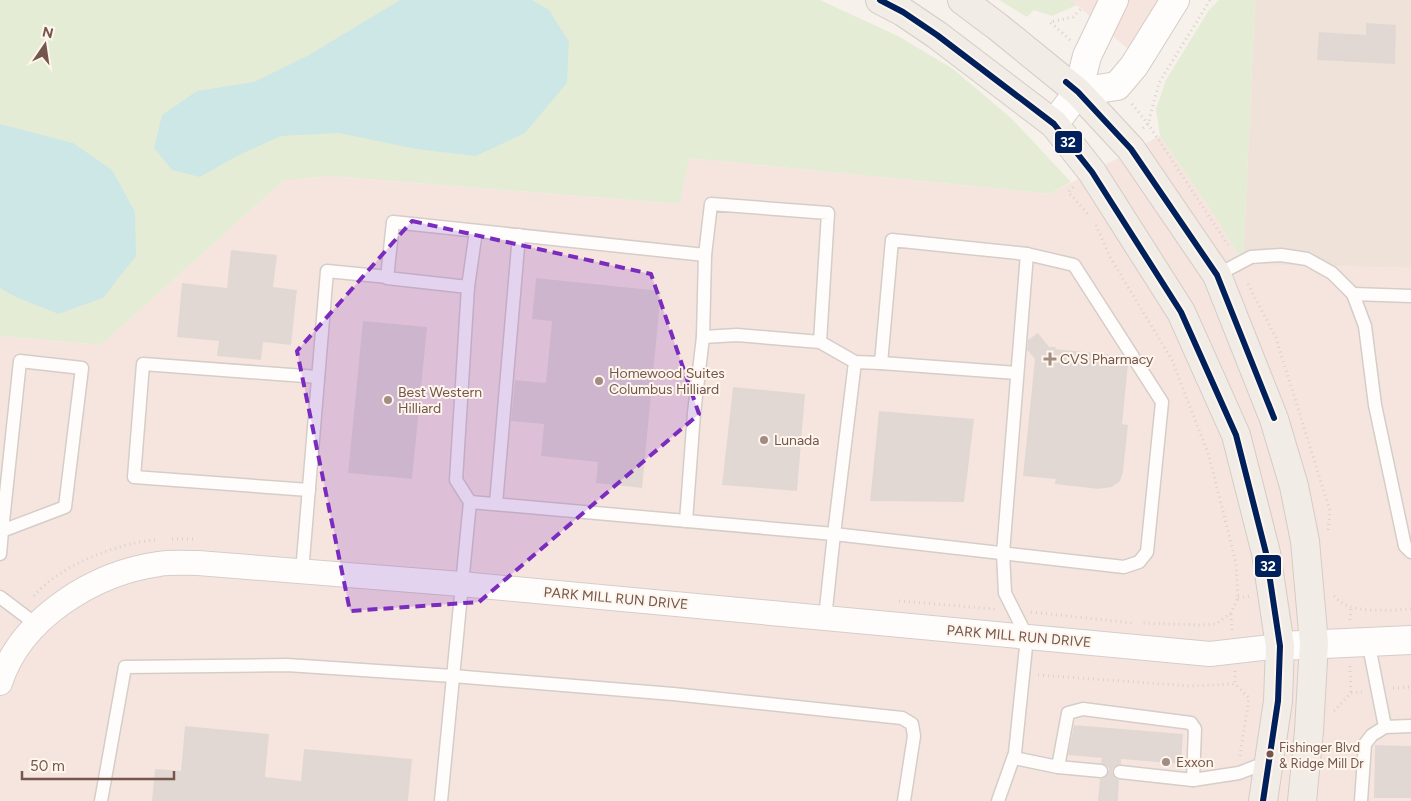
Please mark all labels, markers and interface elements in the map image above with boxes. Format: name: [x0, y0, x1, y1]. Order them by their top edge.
north arrow: [20, 20, 70, 70]
text: N: [41, 23, 55, 42]
line badge: 32: [1054, 130, 1083, 154]
text: 32: [1060, 134, 1076, 151]
place label: CVS Pharmacy: [1060, 351, 1154, 368]
marker: CVS Pharmacy: [1044, 353, 1056, 365]
place label: Homewood Suites Columbus Hilliard: [609, 365, 725, 398]
marker: Homewood Suites Columbus Hilliard: [593, 375, 605, 387]
place label: Best Western Hilliard: [398, 384, 482, 417]
marker: Best Western Hilliard: [382, 394, 394, 406]
place label: Lunada: [774, 432, 819, 449]
marker: Lunada: [758, 434, 770, 446]
line badge: 32: [1254, 554, 1282, 578]
text: 32: [1260, 558, 1276, 575]
street label: PARK MILL RUN DRIVE: [543, 584, 689, 613]
street label: PARK MILL RUN DRIVE: [946, 622, 1092, 651]
place label: Fishinger Blvd & Ridge Mill Dr: [1279, 740, 1364, 771]
scale bar: [22, 748, 175, 780]
marker: Fishinger Blvd & Ridge Mill Dr: [1265, 749, 1275, 759]
place label: Exxon: [1176, 754, 1214, 771]
marker: Exxon: [1160, 756, 1172, 768]
text: 50 m: [30, 757, 65, 775]

